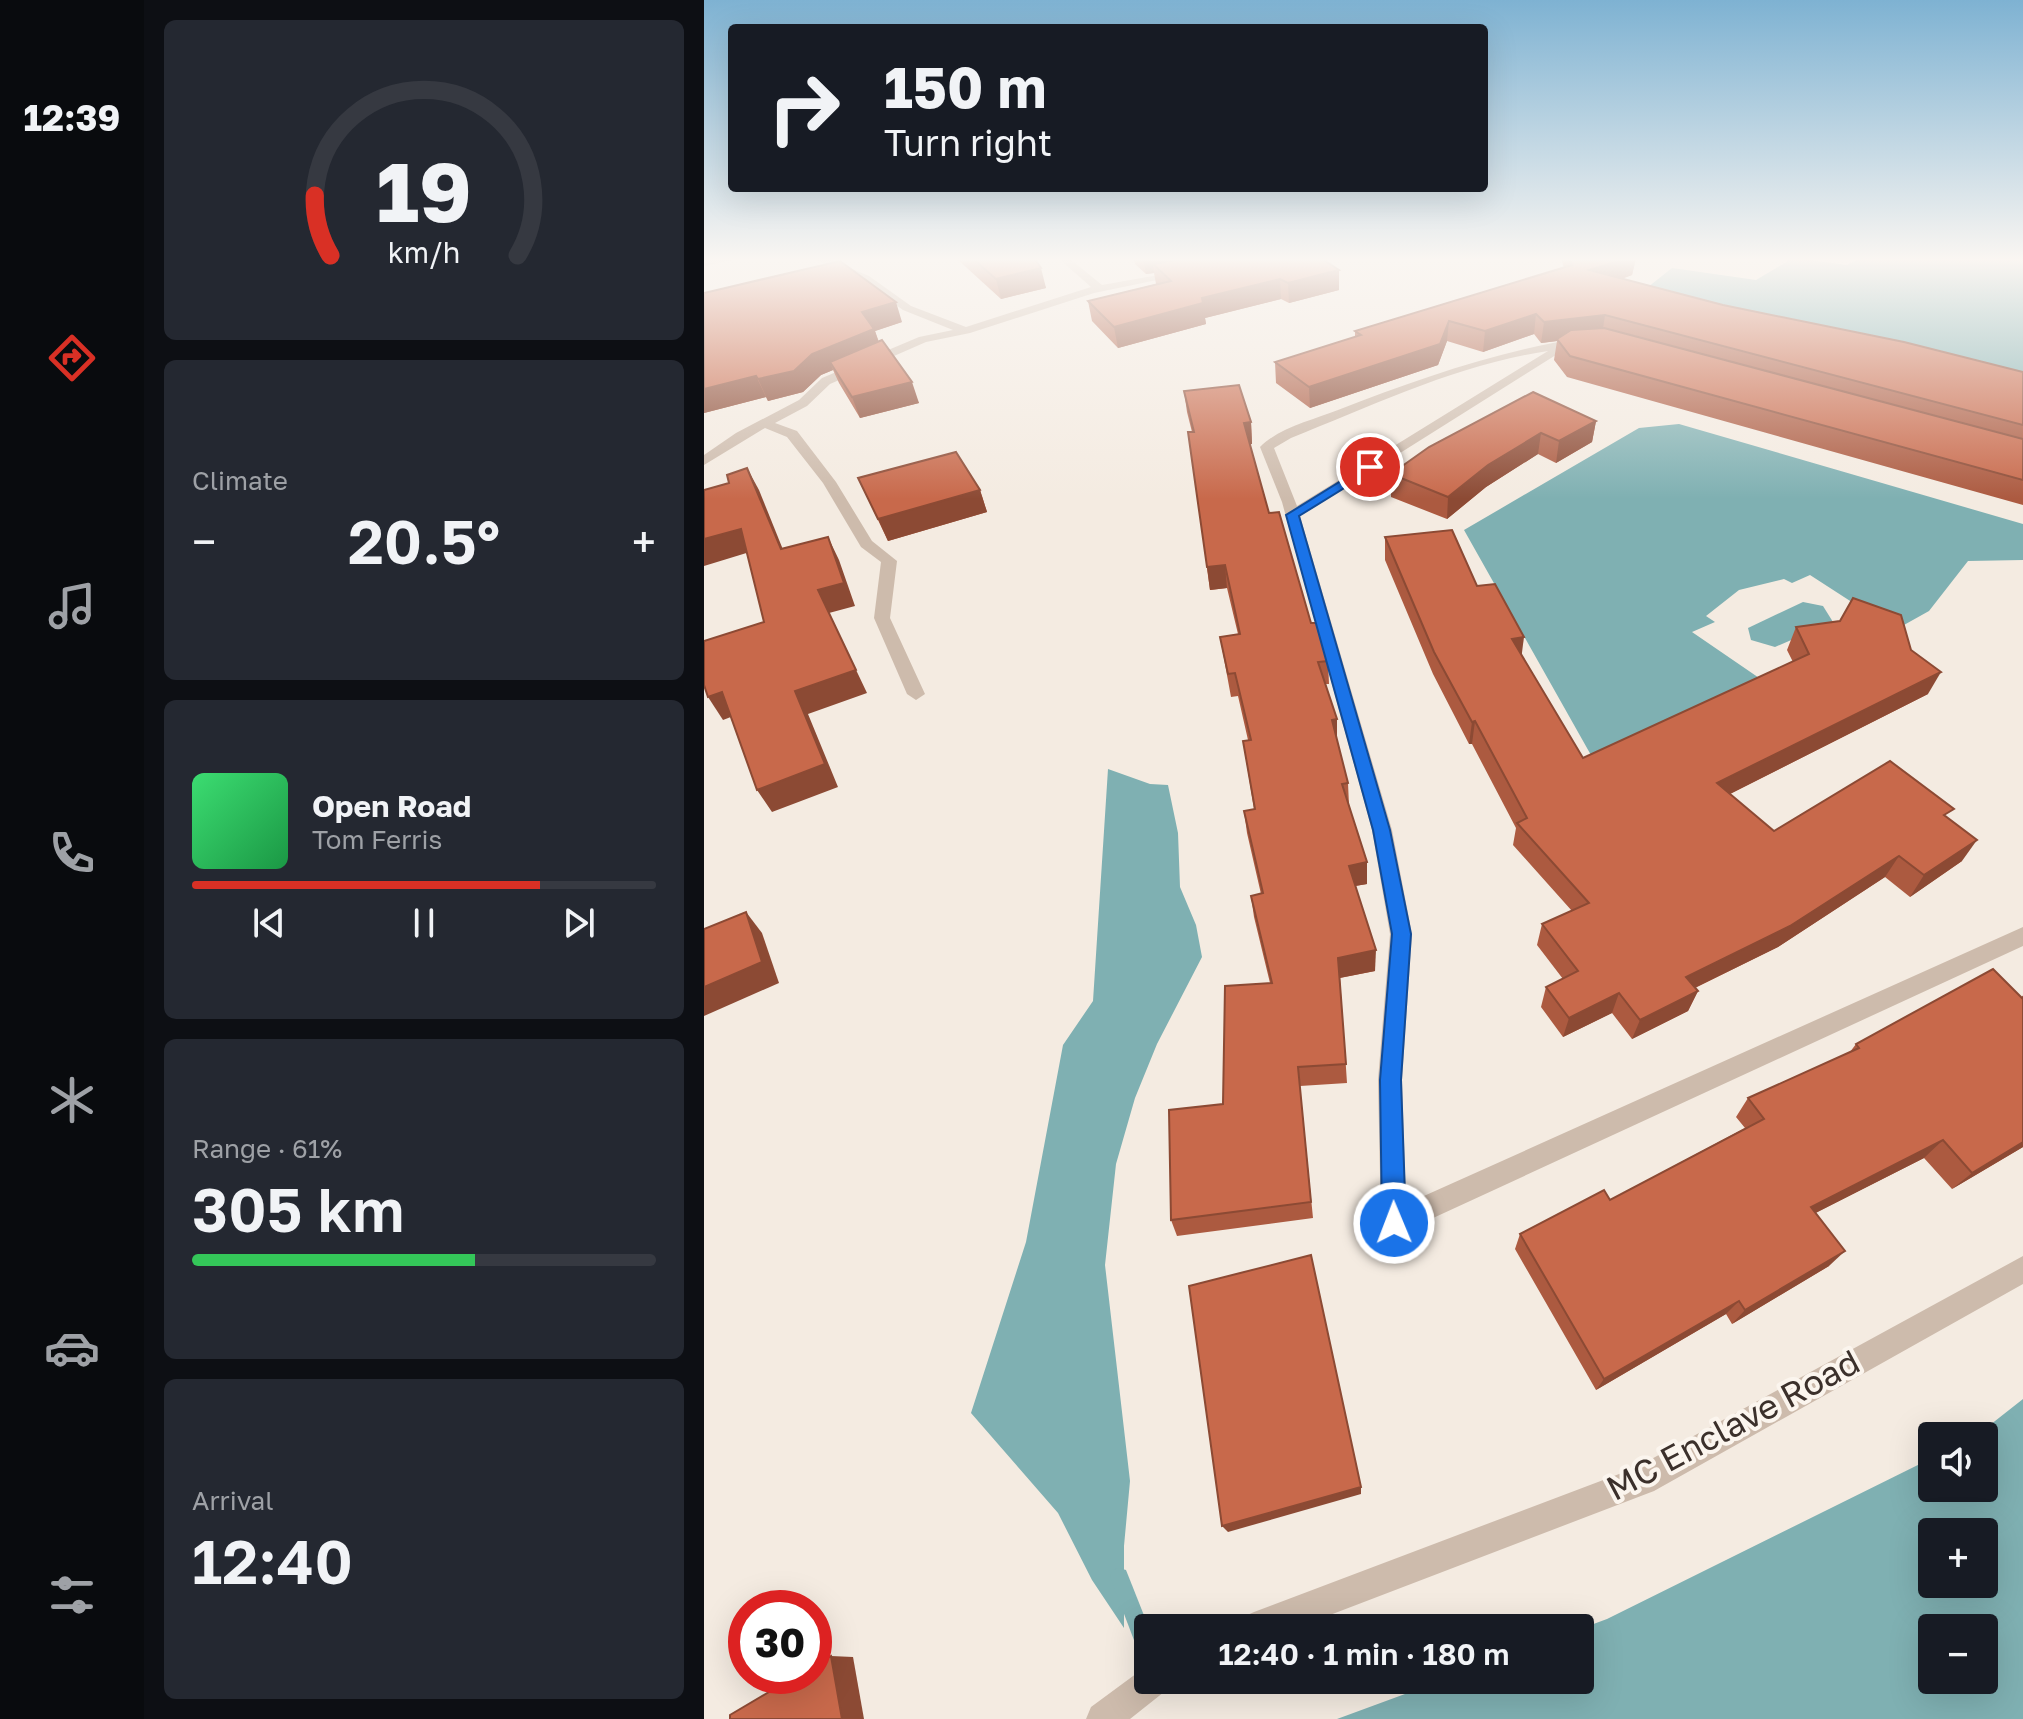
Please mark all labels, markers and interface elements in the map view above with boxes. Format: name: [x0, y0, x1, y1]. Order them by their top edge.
text: 150 m: [884, 53, 1046, 120]
icon: right: [752, 56, 856, 160]
text: 12:39: [24, 96, 120, 139]
text: Turn right: [884, 121, 1052, 164]
text: 19: [376, 139, 472, 239]
text: km/h: [388, 235, 460, 269]
icon: directions: [44, 330, 100, 386]
pin: [1336, 433, 1404, 501]
icon: arrive: [1348, 445, 1392, 489]
text: Climate: [192, 465, 288, 496]
text: 20.5°: [348, 505, 500, 577]
text: −: [192, 515, 216, 568]
text: +: [632, 515, 656, 568]
icon: music: [44, 578, 100, 634]
text: Open Road: [312, 788, 471, 824]
text: Tom Ferris: [312, 824, 442, 855]
icon: phone: [44, 825, 100, 881]
icon: previous: [247, 901, 291, 945]
icon: pause: [402, 901, 446, 945]
icon: next: [557, 901, 601, 945]
icon: climate: [44, 1072, 100, 1128]
text: Range · 61%: [192, 1133, 342, 1164]
text: 305 km: [192, 1173, 405, 1245]
position arrow: [1352, 1181, 1436, 1265]
icon: car: [44, 1320, 100, 1376]
street label: MC Enclave Road: [1599, 1341, 1866, 1508]
map controls: [1918, 1422, 1998, 1694]
button: sound: [1918, 1422, 1998, 1502]
text: Arrival: [192, 1485, 273, 1516]
button: +: [1918, 1518, 1998, 1598]
text: 12:40: [192, 1525, 353, 1597]
icon: filters: [44, 1567, 100, 1623]
speed limit sign: 30: [728, 1590, 832, 1694]
button: −: [1918, 1614, 1998, 1694]
text: 12:40 · 1 min · 180 m: [1218, 1636, 1510, 1672]

